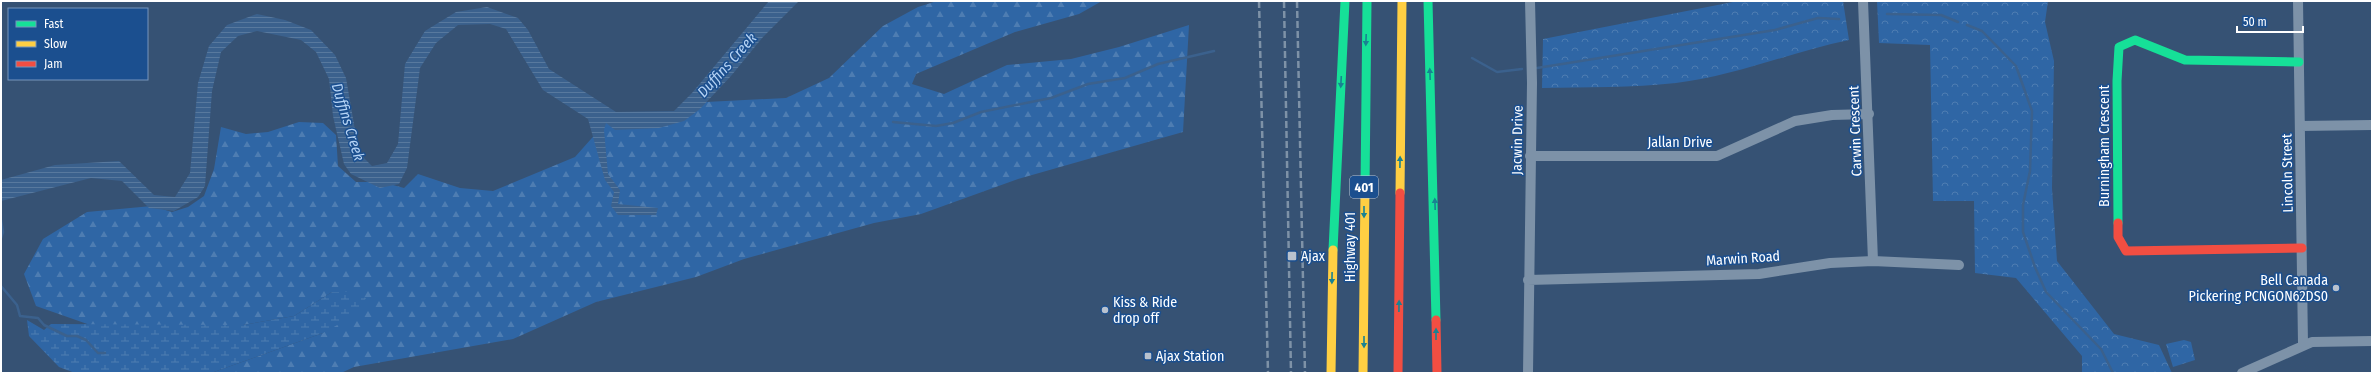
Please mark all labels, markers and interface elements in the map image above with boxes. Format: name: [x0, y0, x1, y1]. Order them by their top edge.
legend: [8, 8, 148, 80]
scale bar: [2237, 8, 2303, 34]
text: 50 m: [2243, 15, 2267, 29]
text: Fast: [44, 17, 63, 31]
water label: Duffins Creek: [693, 29, 761, 101]
one-way arrow: [1363, 34, 1369, 47]
text: Slow: [44, 37, 67, 51]
text: Jam: [44, 57, 62, 71]
one-way arrow: [1427, 68, 1434, 80]
one-way arrow: [1337, 76, 1344, 88]
water label: Duffins Creek: [328, 81, 368, 164]
street label: Carwin Crescent: [1845, 85, 1866, 177]
street label: Burningham Crescent: [2096, 85, 2113, 207]
street label: Jacwin Drive: [1508, 105, 1527, 175]
street label: Lincoln Street: [2278, 133, 2297, 213]
street label: Jallan Drive: [1647, 134, 1713, 151]
one-way arrow: [1397, 155, 1403, 168]
road number: 401: [1350, 176, 1378, 198]
one-way arrow: [1432, 197, 1438, 210]
one-way arrow: [1361, 206, 1367, 219]
street label: Highway 401: [1342, 212, 1359, 282]
street label: Marwin Road: [1705, 247, 1781, 270]
place label: Ajax: [1301, 248, 1326, 265]
marker: Ajax: [1286, 250, 1298, 262]
one-way arrow: [1329, 272, 1335, 285]
place label: Bell Canada Pickering PCNGON62DS0: [2189, 272, 2328, 305]
marker: Bell Canada Pickering PCNGON62DS0: [2331, 283, 2341, 293]
place label: Kiss & Ride drop off: [1113, 294, 1177, 327]
one-way arrow: [1396, 299, 1402, 312]
marker: Kiss & Ride drop off: [1100, 305, 1110, 315]
one-way arrow: [1433, 327, 1439, 340]
one-way arrow: [1361, 336, 1367, 349]
place label: Ajax Station: [1156, 348, 1224, 365]
marker: Ajax Station: [1143, 351, 1153, 361]

